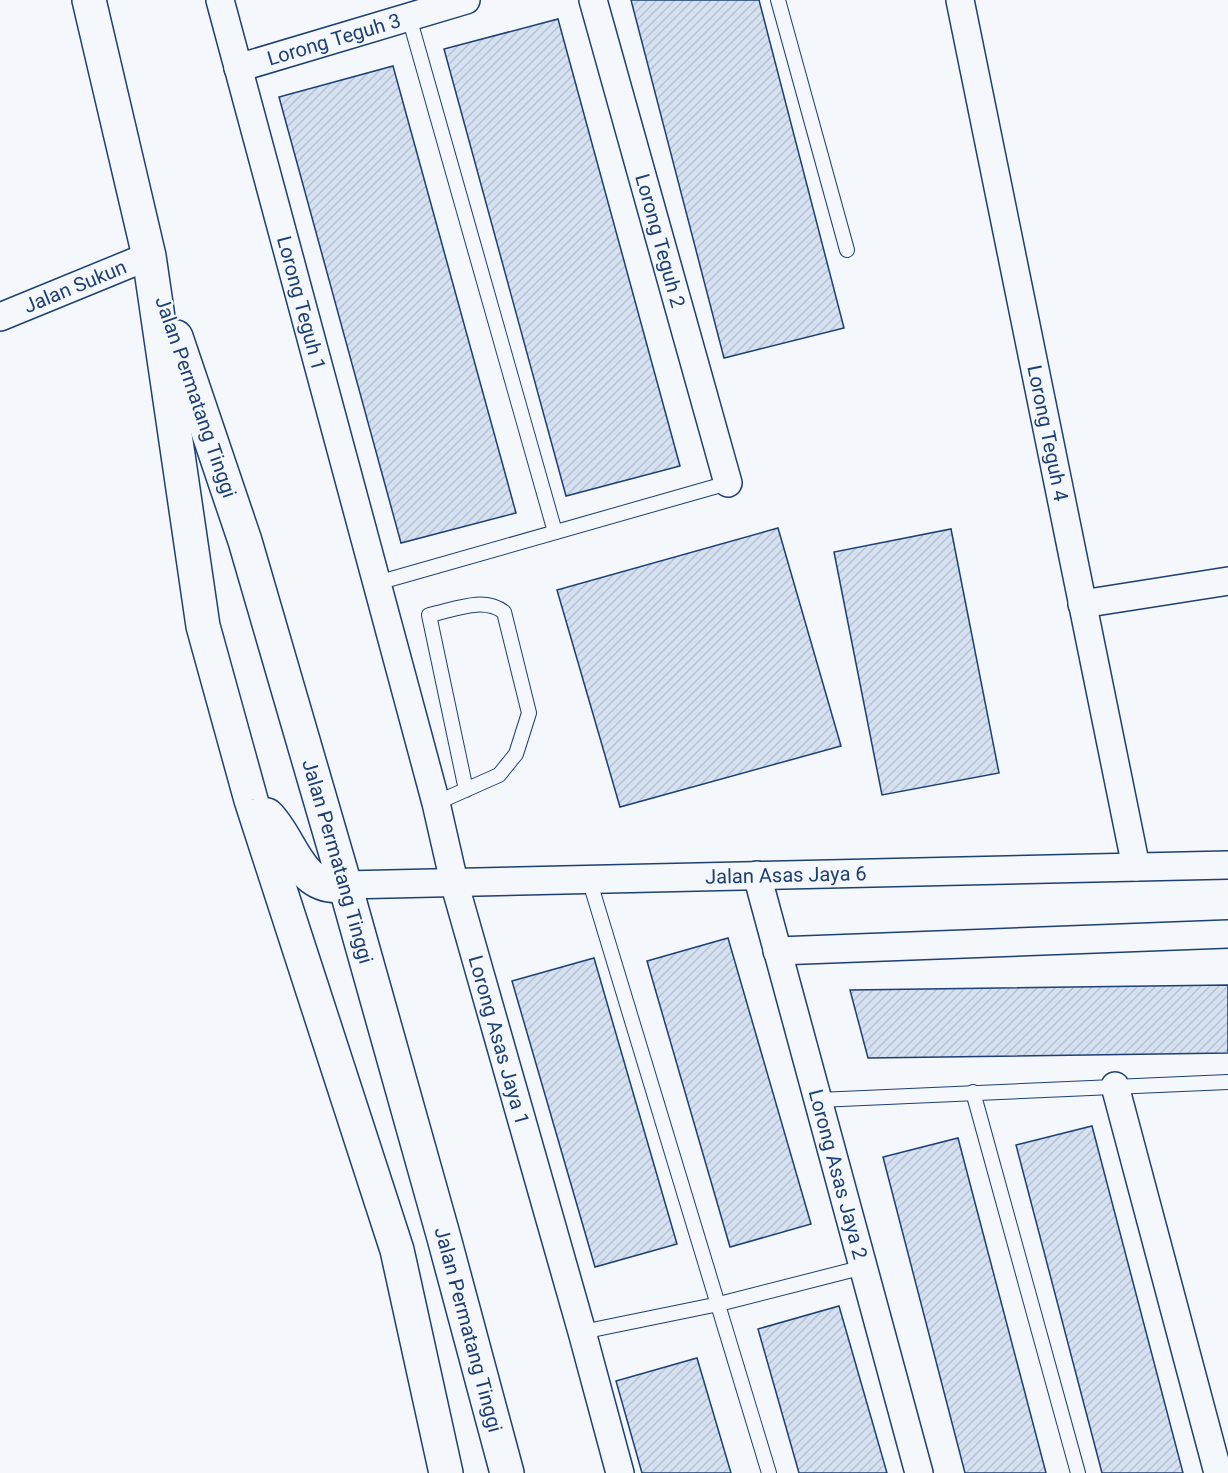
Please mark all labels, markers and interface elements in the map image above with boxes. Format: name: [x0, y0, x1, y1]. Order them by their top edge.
street label: Lorong Teguh 3: [264, 8, 403, 71]
street label: Lorong Teguh 2: [630, 171, 690, 311]
street label: Lorong Teguh 1: [272, 233, 331, 373]
street label: Jalan Sukun: [20, 255, 130, 318]
street label: Jalan Permatang Tinggi: [150, 293, 242, 501]
street label: Lorong Teguh 4: [1022, 363, 1073, 503]
street label: Jalan Permatang Tinggi: [297, 756, 378, 966]
street label: Jalan Asas Jaya 6: [705, 861, 867, 889]
street label: Lorong Asas Jaya 1: [463, 953, 534, 1128]
street label: Lorong Asas Jaya 2: [804, 1087, 873, 1262]
street label: Jalan Permatang Tinggi: [429, 1224, 508, 1435]

